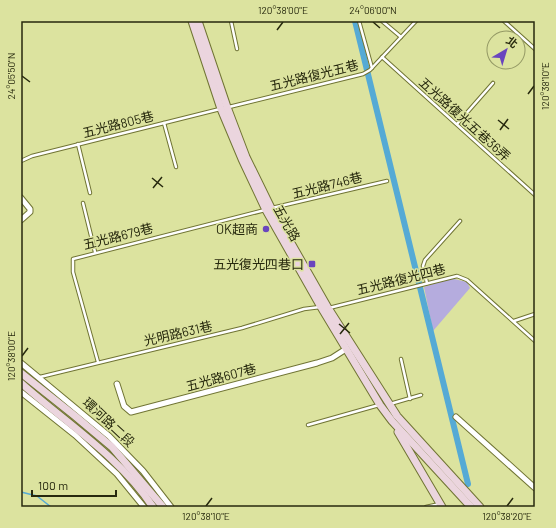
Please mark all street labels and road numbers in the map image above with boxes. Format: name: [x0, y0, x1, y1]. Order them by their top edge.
street label: 五光路復光五巷: [268, 56, 360, 94]
street label: 五光路復光五巷36弄: [416, 74, 514, 164]
street label: 五光路805巷: [81, 107, 155, 141]
street label: 五光路746巷: [290, 169, 364, 201]
street label: 五光路: [270, 202, 304, 244]
street label: 五光路679巷: [81, 220, 155, 252]
street label: 五光路復光四巷: [355, 260, 447, 298]
street label: 光明路631巷: [142, 317, 214, 349]
street label: 五光路607巷: [184, 360, 258, 394]
street label: 環河路二段: [80, 394, 138, 450]

